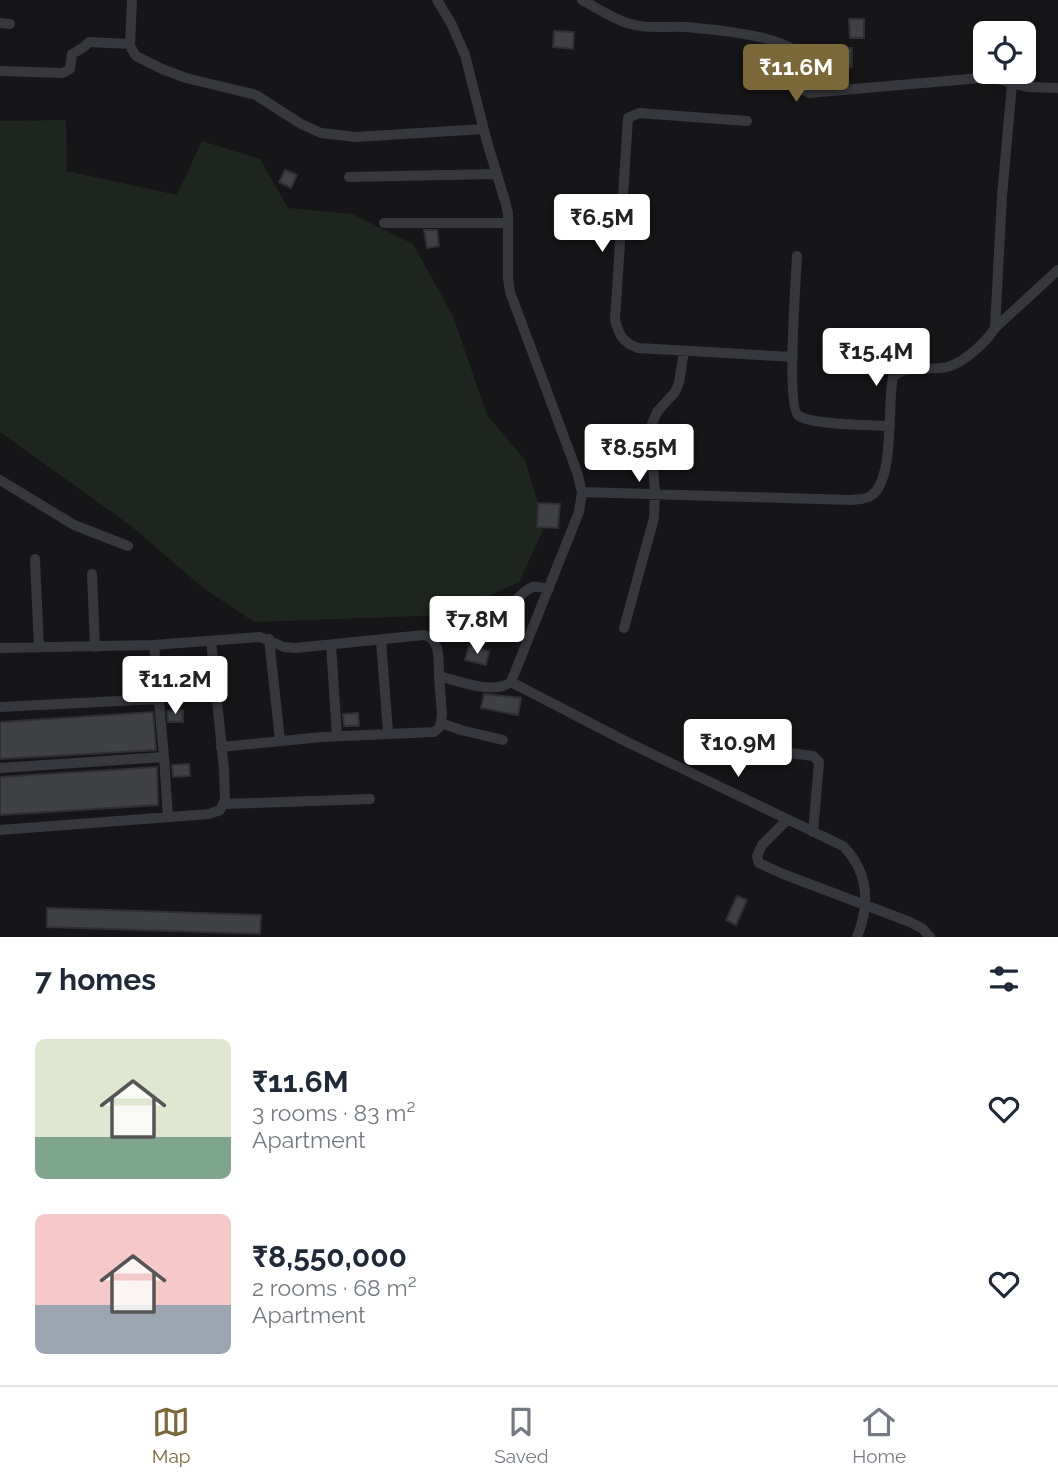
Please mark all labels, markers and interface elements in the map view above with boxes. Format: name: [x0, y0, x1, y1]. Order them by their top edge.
map controls: [973, 21, 1036, 84]
button: locate: [973, 21, 1036, 84]
pin: ₹11.6M: [739, 44, 853, 104]
text: ₹11.6M: [759, 53, 833, 80]
pin: ₹6.5M: [553, 194, 651, 254]
text: ₹6.5M: [570, 203, 634, 230]
pin: ₹15.4M: [819, 328, 933, 388]
text: ₹15.4M: [839, 337, 913, 364]
pin: ₹8.55M: [582, 424, 696, 484]
text: ₹8.55M: [601, 433, 677, 460]
pin: ₹7.8M: [428, 596, 526, 656]
text: ₹7.8M: [446, 605, 508, 632]
pin: ₹11.2M: [118, 656, 232, 716]
text: ₹11.2M: [138, 665, 212, 692]
pin: ₹10.9M: [681, 720, 795, 779]
text: ₹10.9M: [700, 728, 776, 755]
icon: filters: [985, 960, 1023, 998]
text: 7 homes: [35, 962, 156, 997]
text: ₹11.6M: [252, 1064, 349, 1099]
icon: home: [91, 1067, 175, 1151]
icon: heart: [985, 1090, 1023, 1128]
text: 3 rooms · 83 m²: [252, 1099, 415, 1126]
text: Apartment: [252, 1126, 366, 1153]
text: ₹8,550,000: [252, 1239, 407, 1274]
icon: home: [91, 1242, 175, 1326]
icon: heart: [985, 1265, 1023, 1303]
text: 2 rooms · 68 m²: [252, 1274, 417, 1301]
text: Apartment: [252, 1301, 366, 1328]
tab: Map: [152, 1403, 191, 1467]
tab: Saved: [494, 1403, 549, 1467]
tab: Home: [852, 1403, 906, 1467]

